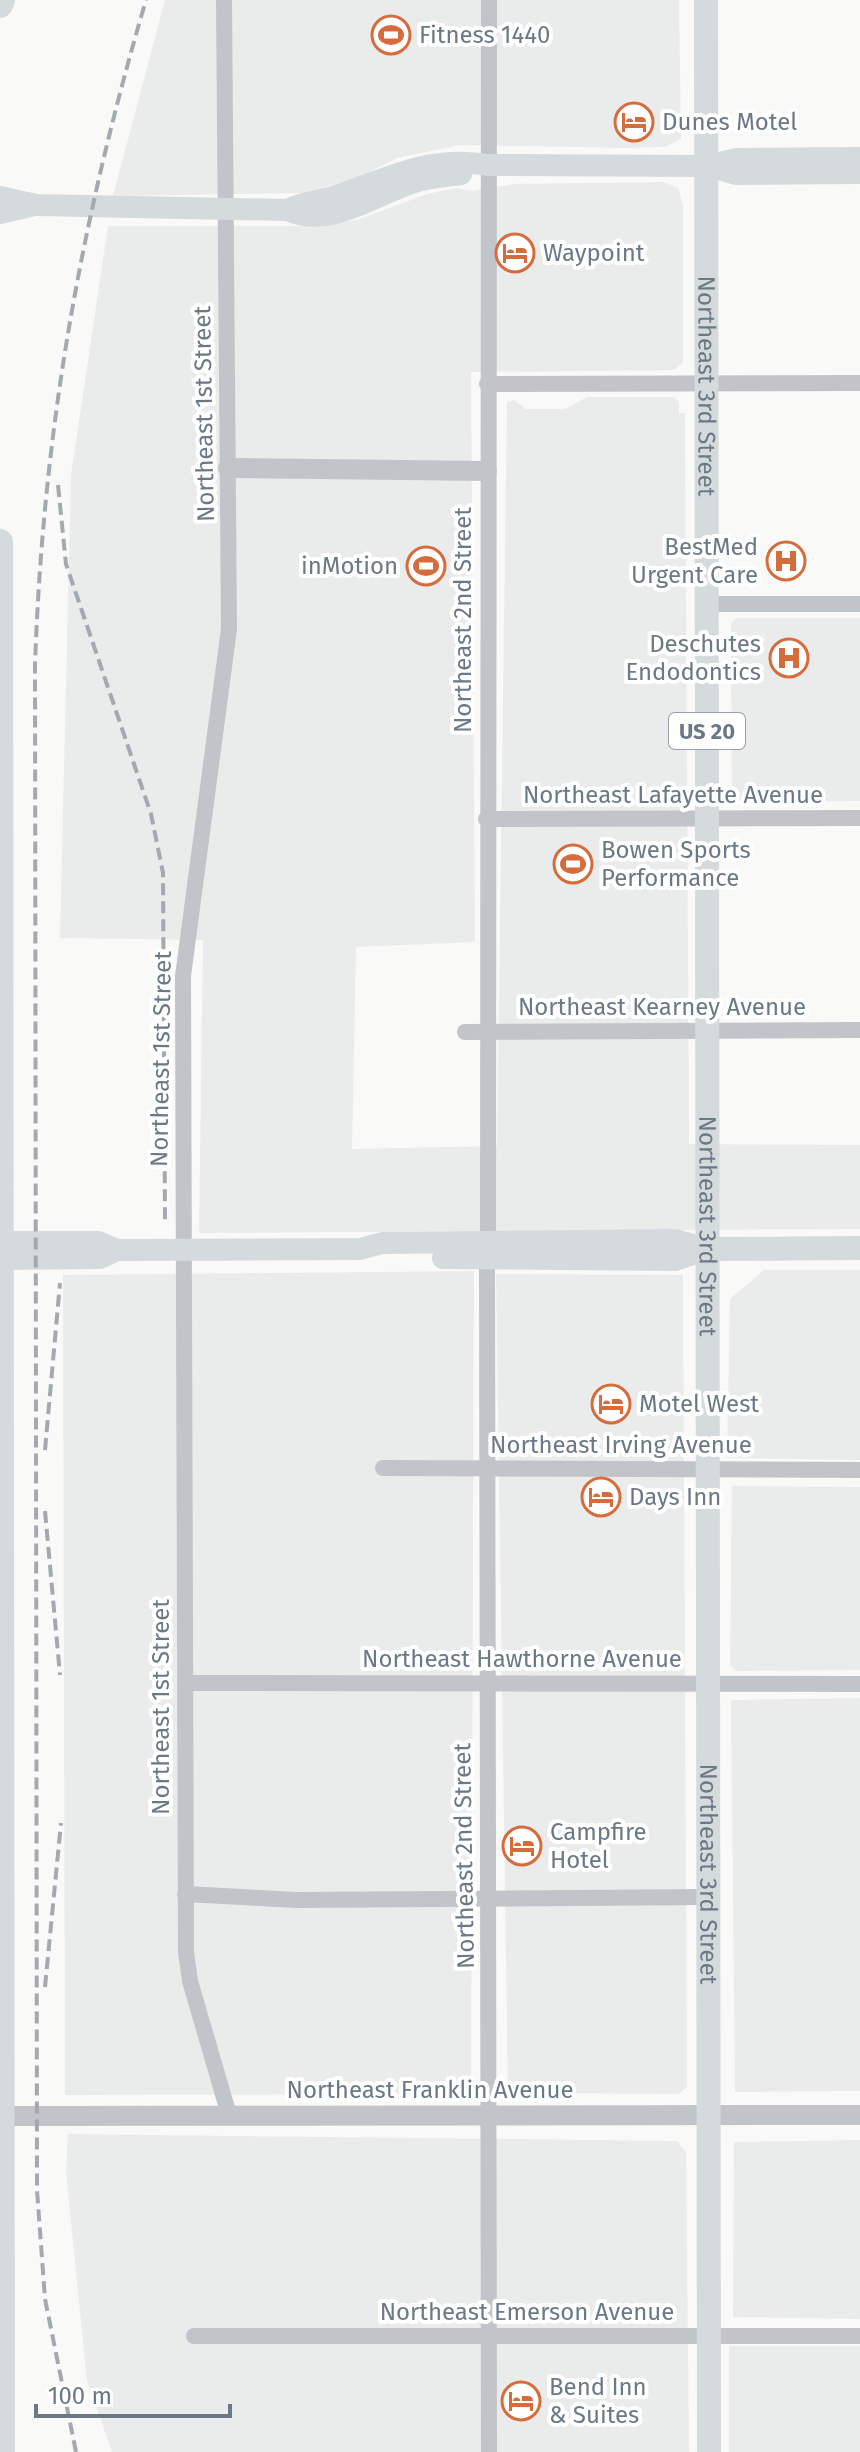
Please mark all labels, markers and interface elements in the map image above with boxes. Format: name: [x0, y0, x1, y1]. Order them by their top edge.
sports icon: Fitness 1440: [370, 14, 412, 56]
place label: Fitness 1440: [419, 21, 550, 49]
hotel icon: Dunes Motel: [613, 101, 655, 143]
place label: Dunes Motel: [662, 108, 797, 136]
hotel icon: Waypoint: [494, 232, 536, 274]
place label: Waypoint: [543, 239, 645, 267]
street label: Northeast 3rd Street: [692, 276, 721, 497]
street label: Northeast 1st Street: [188, 305, 220, 522]
street label: Northeast 2nd Street: [449, 507, 477, 733]
place label: BestMed Urgent Care: [631, 533, 758, 589]
hospital icon: BestMed Urgent Care: [765, 540, 807, 582]
sports icon: inMotion: [405, 545, 447, 587]
place label: inMotion: [301, 552, 398, 580]
place label: Deschutes Endodontics: [625, 630, 761, 686]
hospital icon: Deschutes Endodontics: [768, 637, 810, 679]
road number: US 20: [669, 713, 745, 749]
street label: Northeast Lafayette Avenue: [523, 781, 823, 809]
place label: Bowen Sports Performance: [601, 836, 751, 892]
sports icon: Bowen Sports Performance: [552, 843, 594, 885]
street label: Northeast 1st Street: [145, 950, 177, 1167]
street label: Northeast Kearney Avenue: [518, 993, 806, 1021]
street label: Northeast 3rd Street: [693, 1116, 722, 1337]
hotel icon: Motel West: [590, 1383, 632, 1425]
place label: Motel West: [639, 1390, 759, 1418]
street label: Northeast Irving Avenue: [490, 1431, 752, 1459]
hotel icon: Days Inn: [580, 1476, 622, 1518]
place label: Days Inn: [629, 1483, 721, 1511]
street label: Northeast 1st Street: [147, 1599, 175, 1815]
street label: Northeast Hawthorne Avenue: [362, 1645, 682, 1673]
street label: Northeast 2nd Street: [448, 1742, 480, 1969]
street label: Northeast 3rd Street: [694, 1764, 722, 1985]
place label: Campfire Hotel: [550, 1818, 647, 1874]
hotel icon: Campfire Hotel: [501, 1825, 543, 1867]
street label: Northeast Franklin Avenue: [287, 2076, 573, 2104]
street label: Northeast Emerson Avenue: [380, 2298, 674, 2326]
scale bar: [36, 2368, 230, 2418]
place label: Bend Inn & Suites: [549, 2373, 647, 2429]
hotel icon: Bend Inn & Suites: [500, 2380, 542, 2422]
text: 100 m: [48, 2382, 112, 2410]

